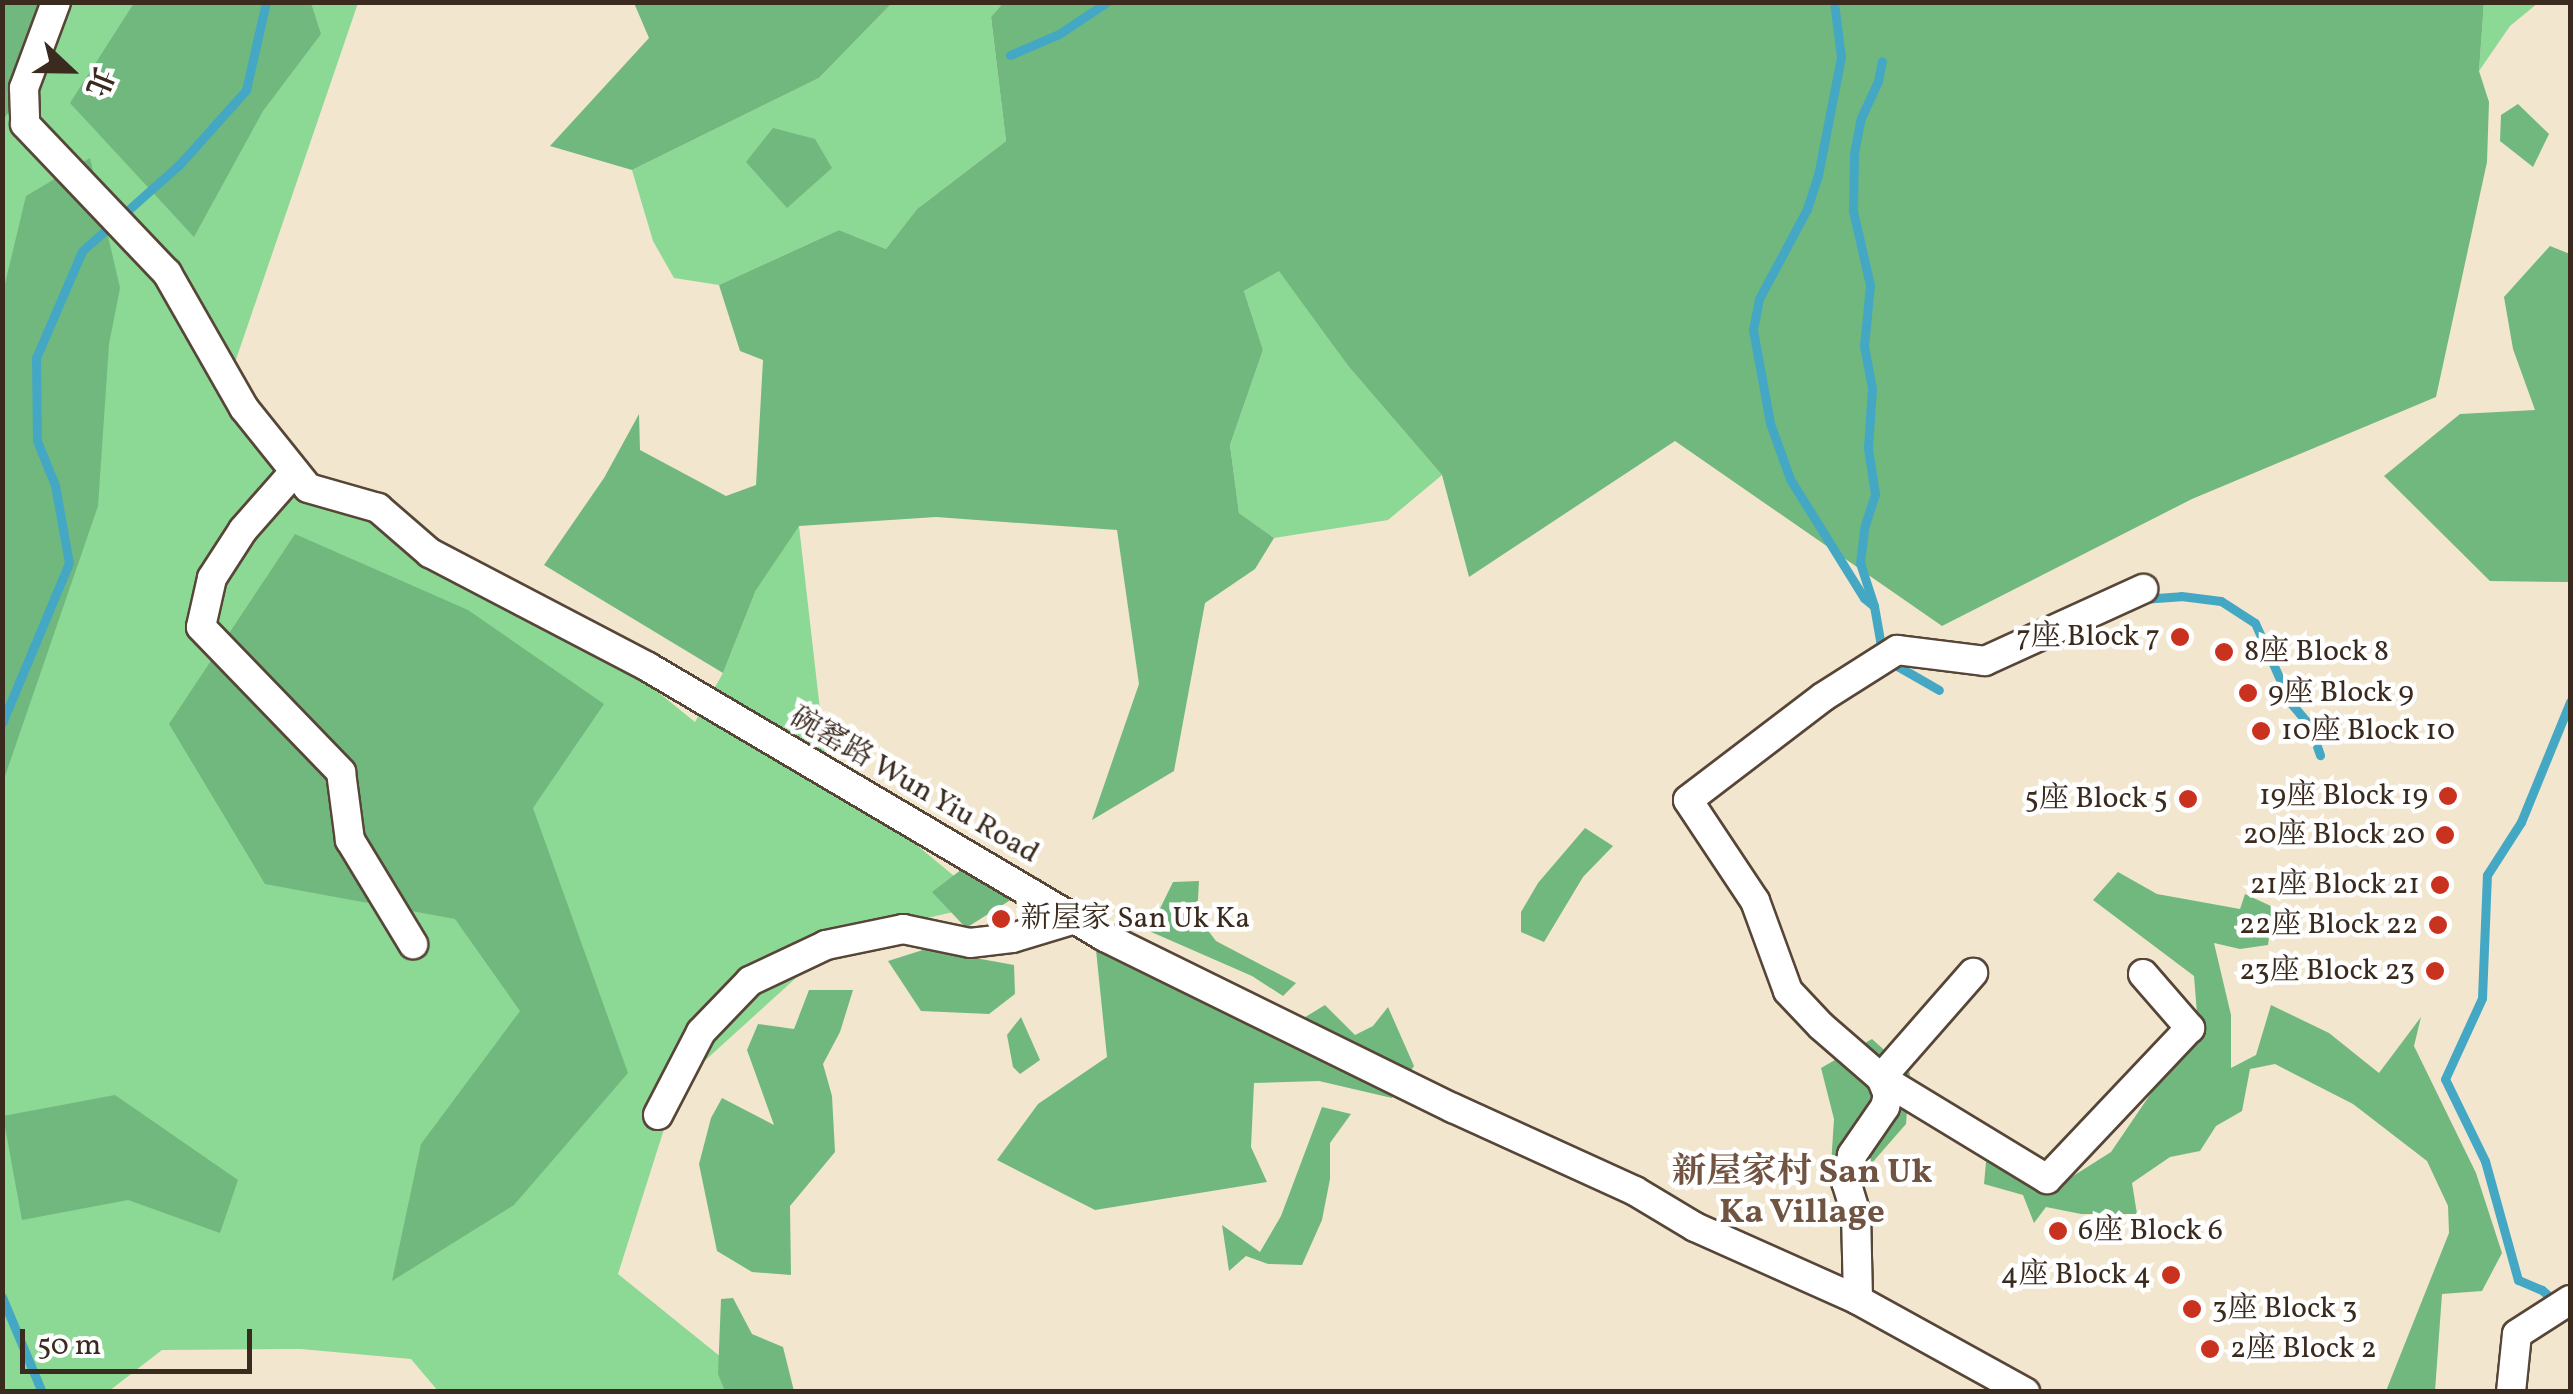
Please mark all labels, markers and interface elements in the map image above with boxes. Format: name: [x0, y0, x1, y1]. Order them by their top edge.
north arrow: [20, 20, 120, 120]
text: 北: [75, 61, 122, 102]
place label: 7座 Block 7: [2016, 619, 2160, 655]
marker: 7座 Block 7: [2169, 626, 2191, 648]
place label: 8座 Block 8: [2244, 634, 2389, 670]
marker: 8座 Block 8: [2213, 641, 2235, 663]
place label: 9座 Block 9: [2268, 675, 2414, 711]
marker: 9座 Block 9: [2237, 682, 2259, 704]
street label: 碗窰路 Wun Yiu Road: [783, 700, 1045, 872]
place label: 10座 Block 10: [2281, 713, 2455, 749]
marker: 10座 Block 10: [2250, 720, 2272, 742]
place label: 19座 Block 19: [2259, 778, 2428, 814]
place label: 5座 Block 5: [2025, 781, 2168, 817]
marker: 19座 Block 19: [2437, 785, 2459, 807]
marker: 5座 Block 5: [2177, 788, 2199, 810]
place label: 20座 Block 20: [2243, 817, 2425, 853]
marker: 20座 Block 20: [2434, 824, 2456, 846]
place label: 21座 Block 21: [2250, 867, 2420, 903]
marker: 21座 Block 21: [2429, 874, 2451, 896]
place label: 新屋家 San Uk Ka: [1021, 901, 1250, 937]
place label: 22座 Block 22: [2239, 907, 2418, 943]
marker: 新屋家 San Uk Ka: [990, 908, 1012, 930]
marker: 22座 Block 22: [2427, 914, 2449, 936]
place label: 23座 Block 23: [2239, 953, 2415, 989]
marker: 23座 Block 23: [2424, 960, 2446, 982]
district label: 新屋家村 San Uk Ka Village: [1672, 1152, 1932, 1234]
place label: 6座 Block 6: [2078, 1213, 2223, 1249]
marker: 6座 Block 6: [2047, 1220, 2069, 1242]
place label: 4座 Block 4: [2001, 1257, 2151, 1293]
marker: 4座 Block 4: [2160, 1264, 2182, 1286]
place label: 3座 Block 3: [2212, 1291, 2357, 1327]
marker: 3座 Block 3: [2181, 1298, 2203, 1320]
scale bar: [25, 1309, 258, 1371]
text: 50 m: [37, 1325, 101, 1367]
place label: 2座 Block 2: [2230, 1331, 2377, 1367]
marker: 2座 Block 2: [2199, 1338, 2221, 1360]

